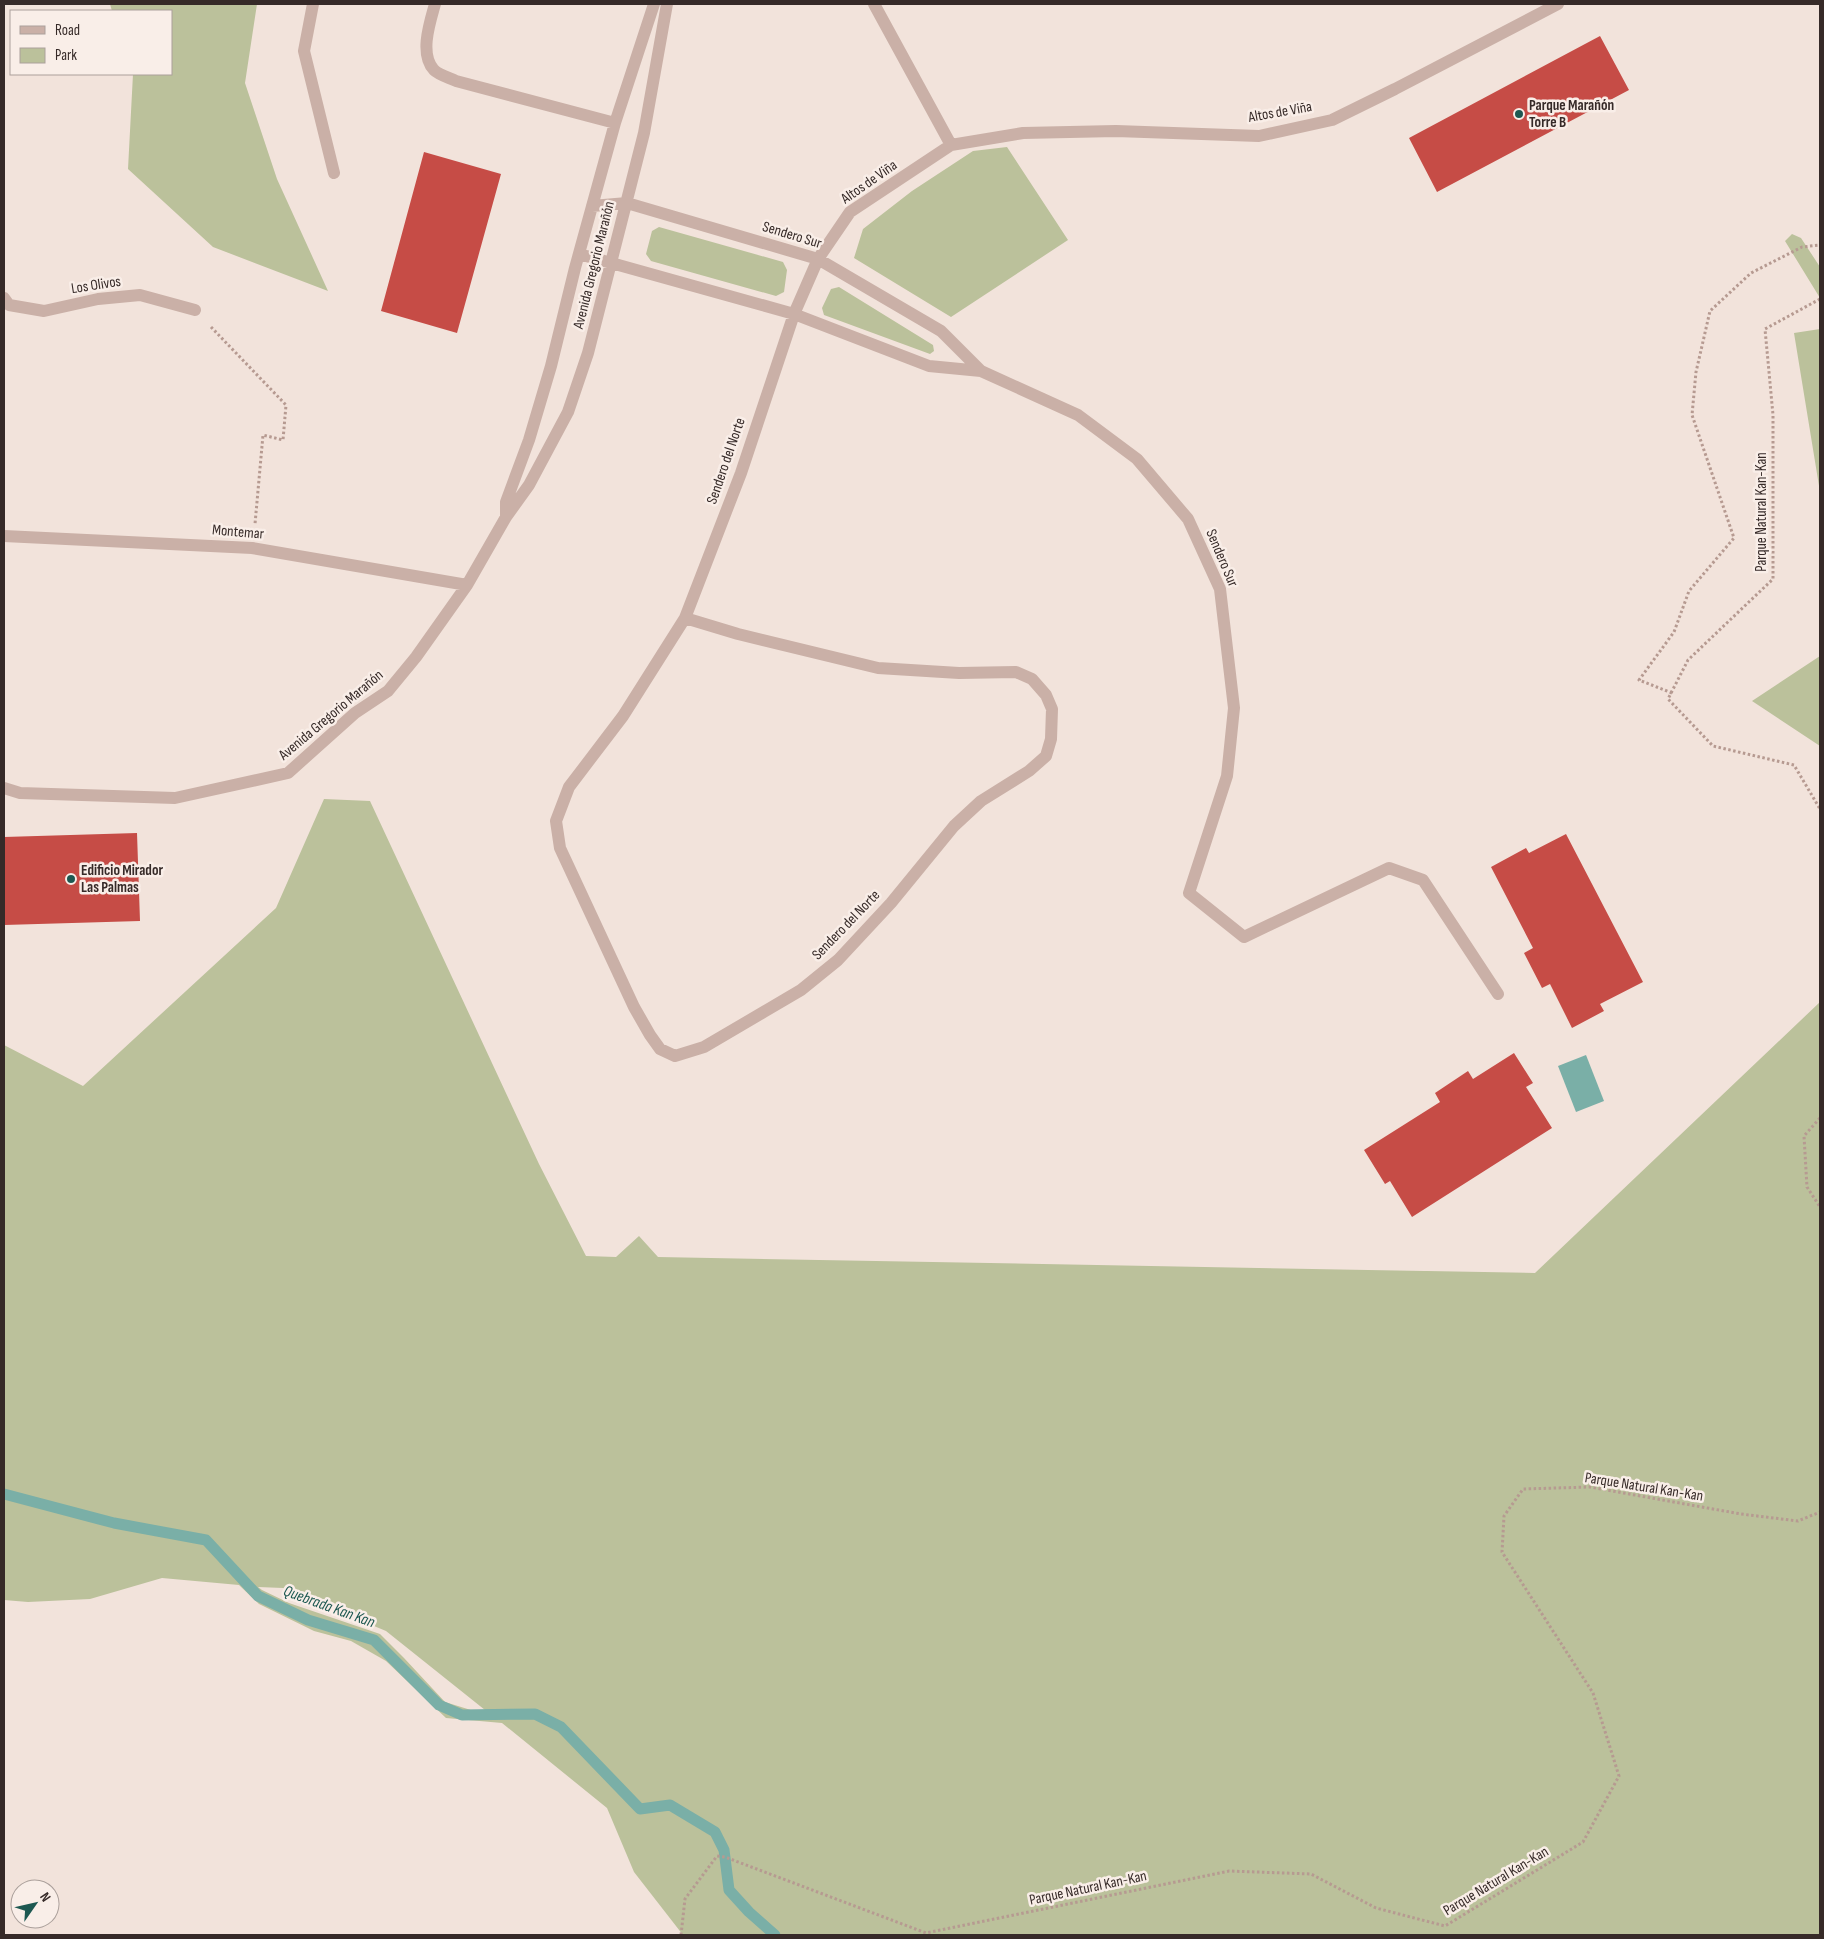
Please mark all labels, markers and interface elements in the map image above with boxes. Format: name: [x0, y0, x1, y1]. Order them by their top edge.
legend: [10, 10, 172, 75]
text: Road: [55, 21, 80, 40]
text: Park: [55, 46, 77, 65]
place label: Parque Marañón Torre B: [1529, 96, 1614, 132]
street label: Altos de Viña: [1246, 97, 1314, 127]
marker: Parque Marañón Torre B: [1513, 108, 1525, 120]
street label: Altos de Viña: [836, 156, 901, 209]
street label: Avenida Gregorio Marañón: [569, 199, 619, 332]
street label: Sendero Sur: [760, 217, 825, 253]
street label: Los Olivos: [70, 272, 122, 298]
street label: Sendero del Norte: [702, 415, 750, 507]
street label: Parque Natural Kan-Kan: [1752, 452, 1771, 572]
street label: Montemar: [211, 520, 265, 544]
street label: Sendero Sur: [1201, 526, 1243, 590]
street label: Avenida Gregorio Marañón: [274, 666, 387, 765]
place label: Edificio Mirador Las Palmas: [81, 861, 163, 897]
marker: Edificio Mirador Las Palmas: [65, 873, 77, 885]
street label: Sendero del Norte: [808, 886, 884, 964]
street label: Parque Natural Kan-Kan: [1583, 1468, 1705, 1506]
water label: Quebrada Kan Kan: [281, 1582, 378, 1632]
street label: Parque Natural Kan-Kan: [1440, 1842, 1552, 1920]
street label: Parque Natural Kan-Kan: [1028, 1866, 1148, 1910]
north arrow: [10, 1879, 60, 1929]
text: N: [36, 1889, 55, 1905]

